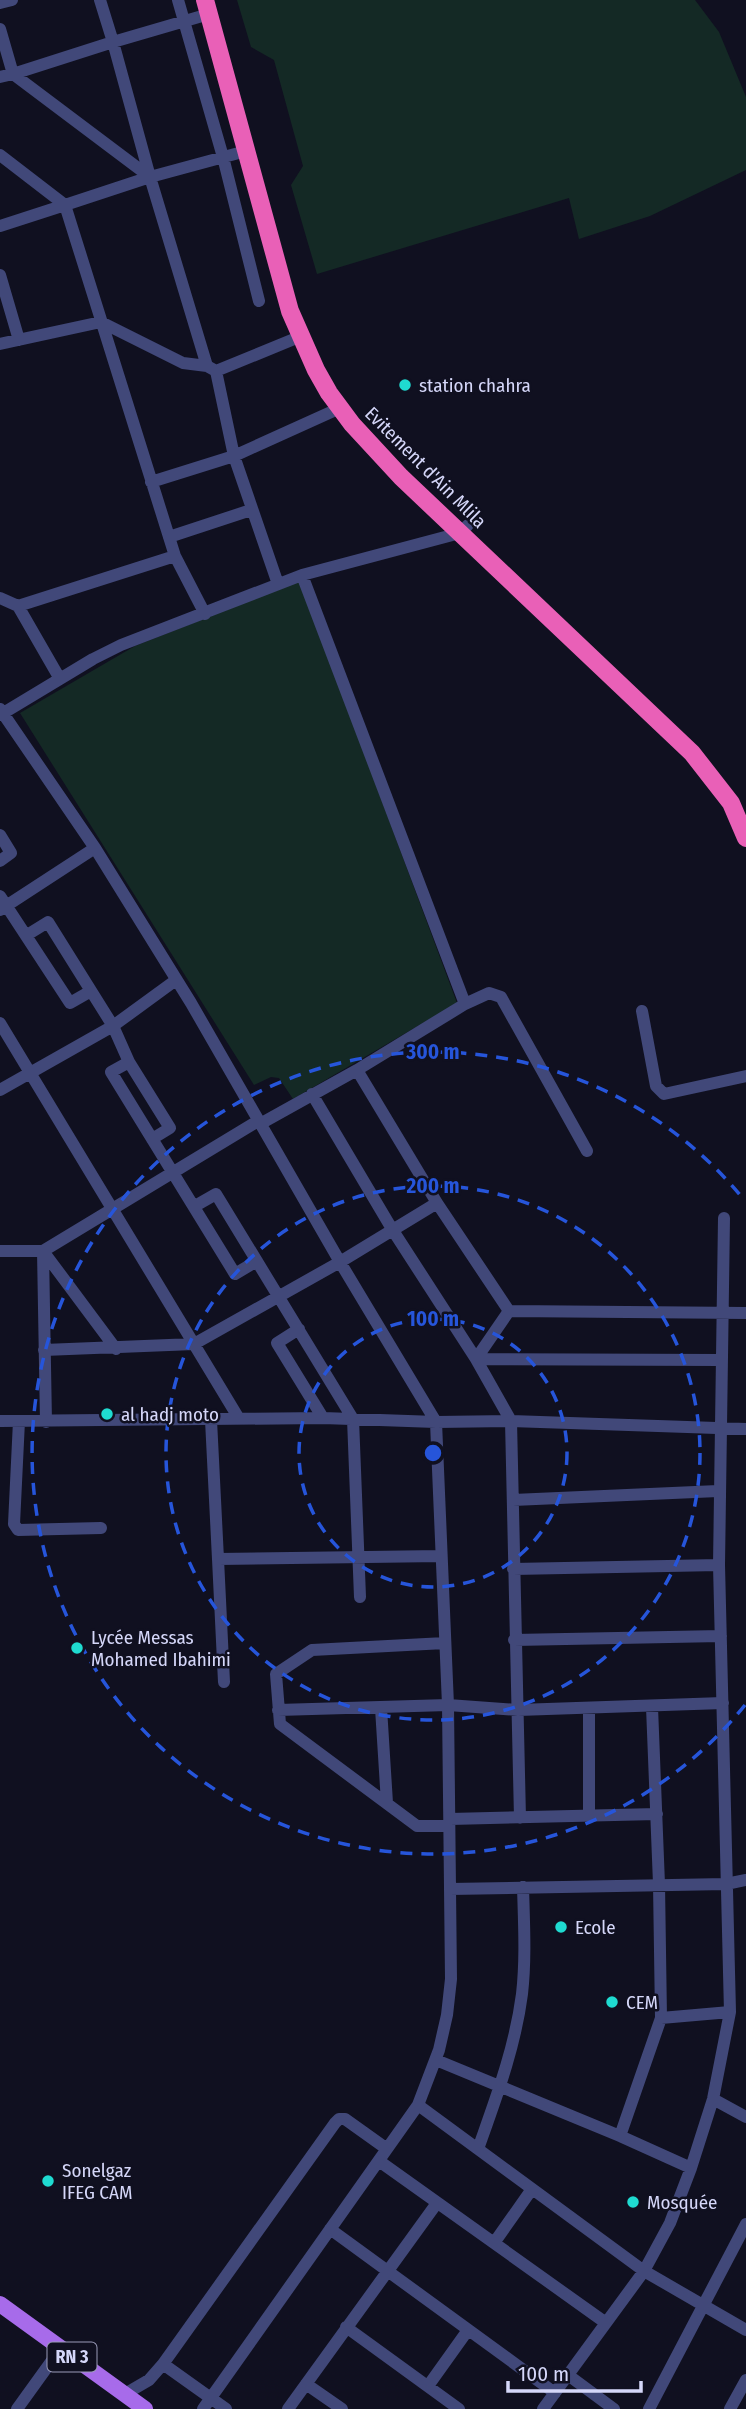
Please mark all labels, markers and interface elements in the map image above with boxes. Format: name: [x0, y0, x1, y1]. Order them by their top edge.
place label: station chahra: [419, 374, 531, 397]
marker: station chahra: [397, 377, 413, 393]
street label: Evitement d'Ain Mlila: [360, 402, 491, 533]
text: 300 m: [405, 1039, 460, 1065]
text: 200 m: [405, 1173, 460, 1199]
text: 100 m: [407, 1306, 459, 1332]
place label: al hadj moto: [121, 1403, 219, 1426]
marker: al hadj moto: [99, 1406, 115, 1422]
centre of rings: [421, 1441, 445, 1465]
place label: Lycée Messas Mohamed Ibahimi: [91, 1626, 231, 1671]
marker: Lycée Messas Mohamed Ibahimi: [69, 1640, 85, 1656]
place label: Ecole: [575, 1916, 616, 1939]
marker: Ecole: [553, 1919, 569, 1935]
place label: CEM: [626, 1991, 658, 2014]
marker: CEM: [604, 1994, 620, 2010]
place label: Sonelgaz IFEG CAM: [62, 2159, 133, 2204]
marker: Sonelgaz IFEG CAM: [40, 2173, 56, 2189]
place label: Mosquée: [647, 2191, 718, 2214]
marker: Mosquée: [625, 2194, 641, 2210]
road number: RN 3: [48, 2342, 96, 2372]
scale bar: [508, 2350, 641, 2394]
text: 100 m: [518, 2361, 569, 2387]

